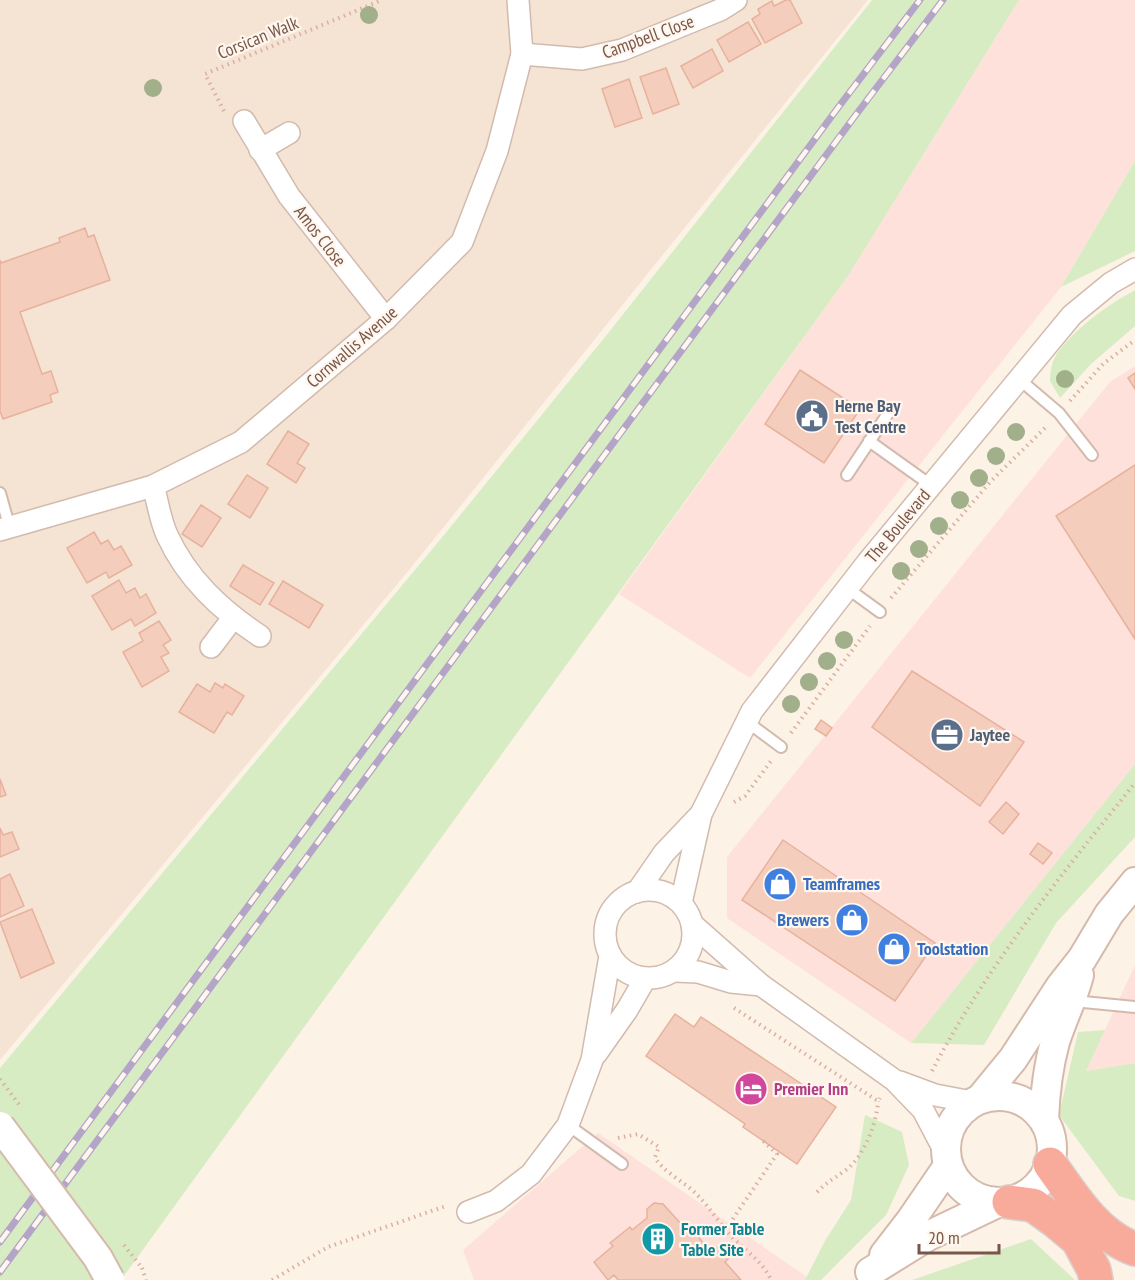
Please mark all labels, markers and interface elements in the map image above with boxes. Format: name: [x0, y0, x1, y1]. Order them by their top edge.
street label: Campbell Close: [599, 9, 697, 64]
street label: Corsican Walk: [214, 11, 302, 64]
street label: Amos Close: [289, 200, 352, 271]
street label: Cornwallis Avenue: [301, 301, 402, 393]
place label: Herne Bay Test Centre: [835, 394, 906, 438]
public building icon: Herne Bay Test Centre: [794, 398, 830, 434]
street label: The Boulevard: [860, 484, 935, 567]
office icon: Jaytee: [929, 717, 965, 753]
place label: Jaytee: [969, 723, 1011, 746]
shop icon: Teamframes: [762, 866, 798, 902]
place label: Teamframes: [803, 872, 880, 895]
shop icon: Brewers: [834, 902, 870, 938]
place label: Brewers: [777, 908, 829, 931]
shop icon: Toolstation: [876, 931, 912, 967]
place label: Toolstation: [917, 937, 988, 960]
hotel icon: Premier Inn: [733, 1071, 769, 1107]
place label: Premier Inn: [774, 1077, 848, 1100]
place label: Former Table Table Site: [681, 1217, 765, 1261]
scale bar: [919, 1217, 998, 1255]
building icon: Former Table Table Site: [640, 1221, 676, 1257]
text: 20 m: [928, 1226, 960, 1249]

